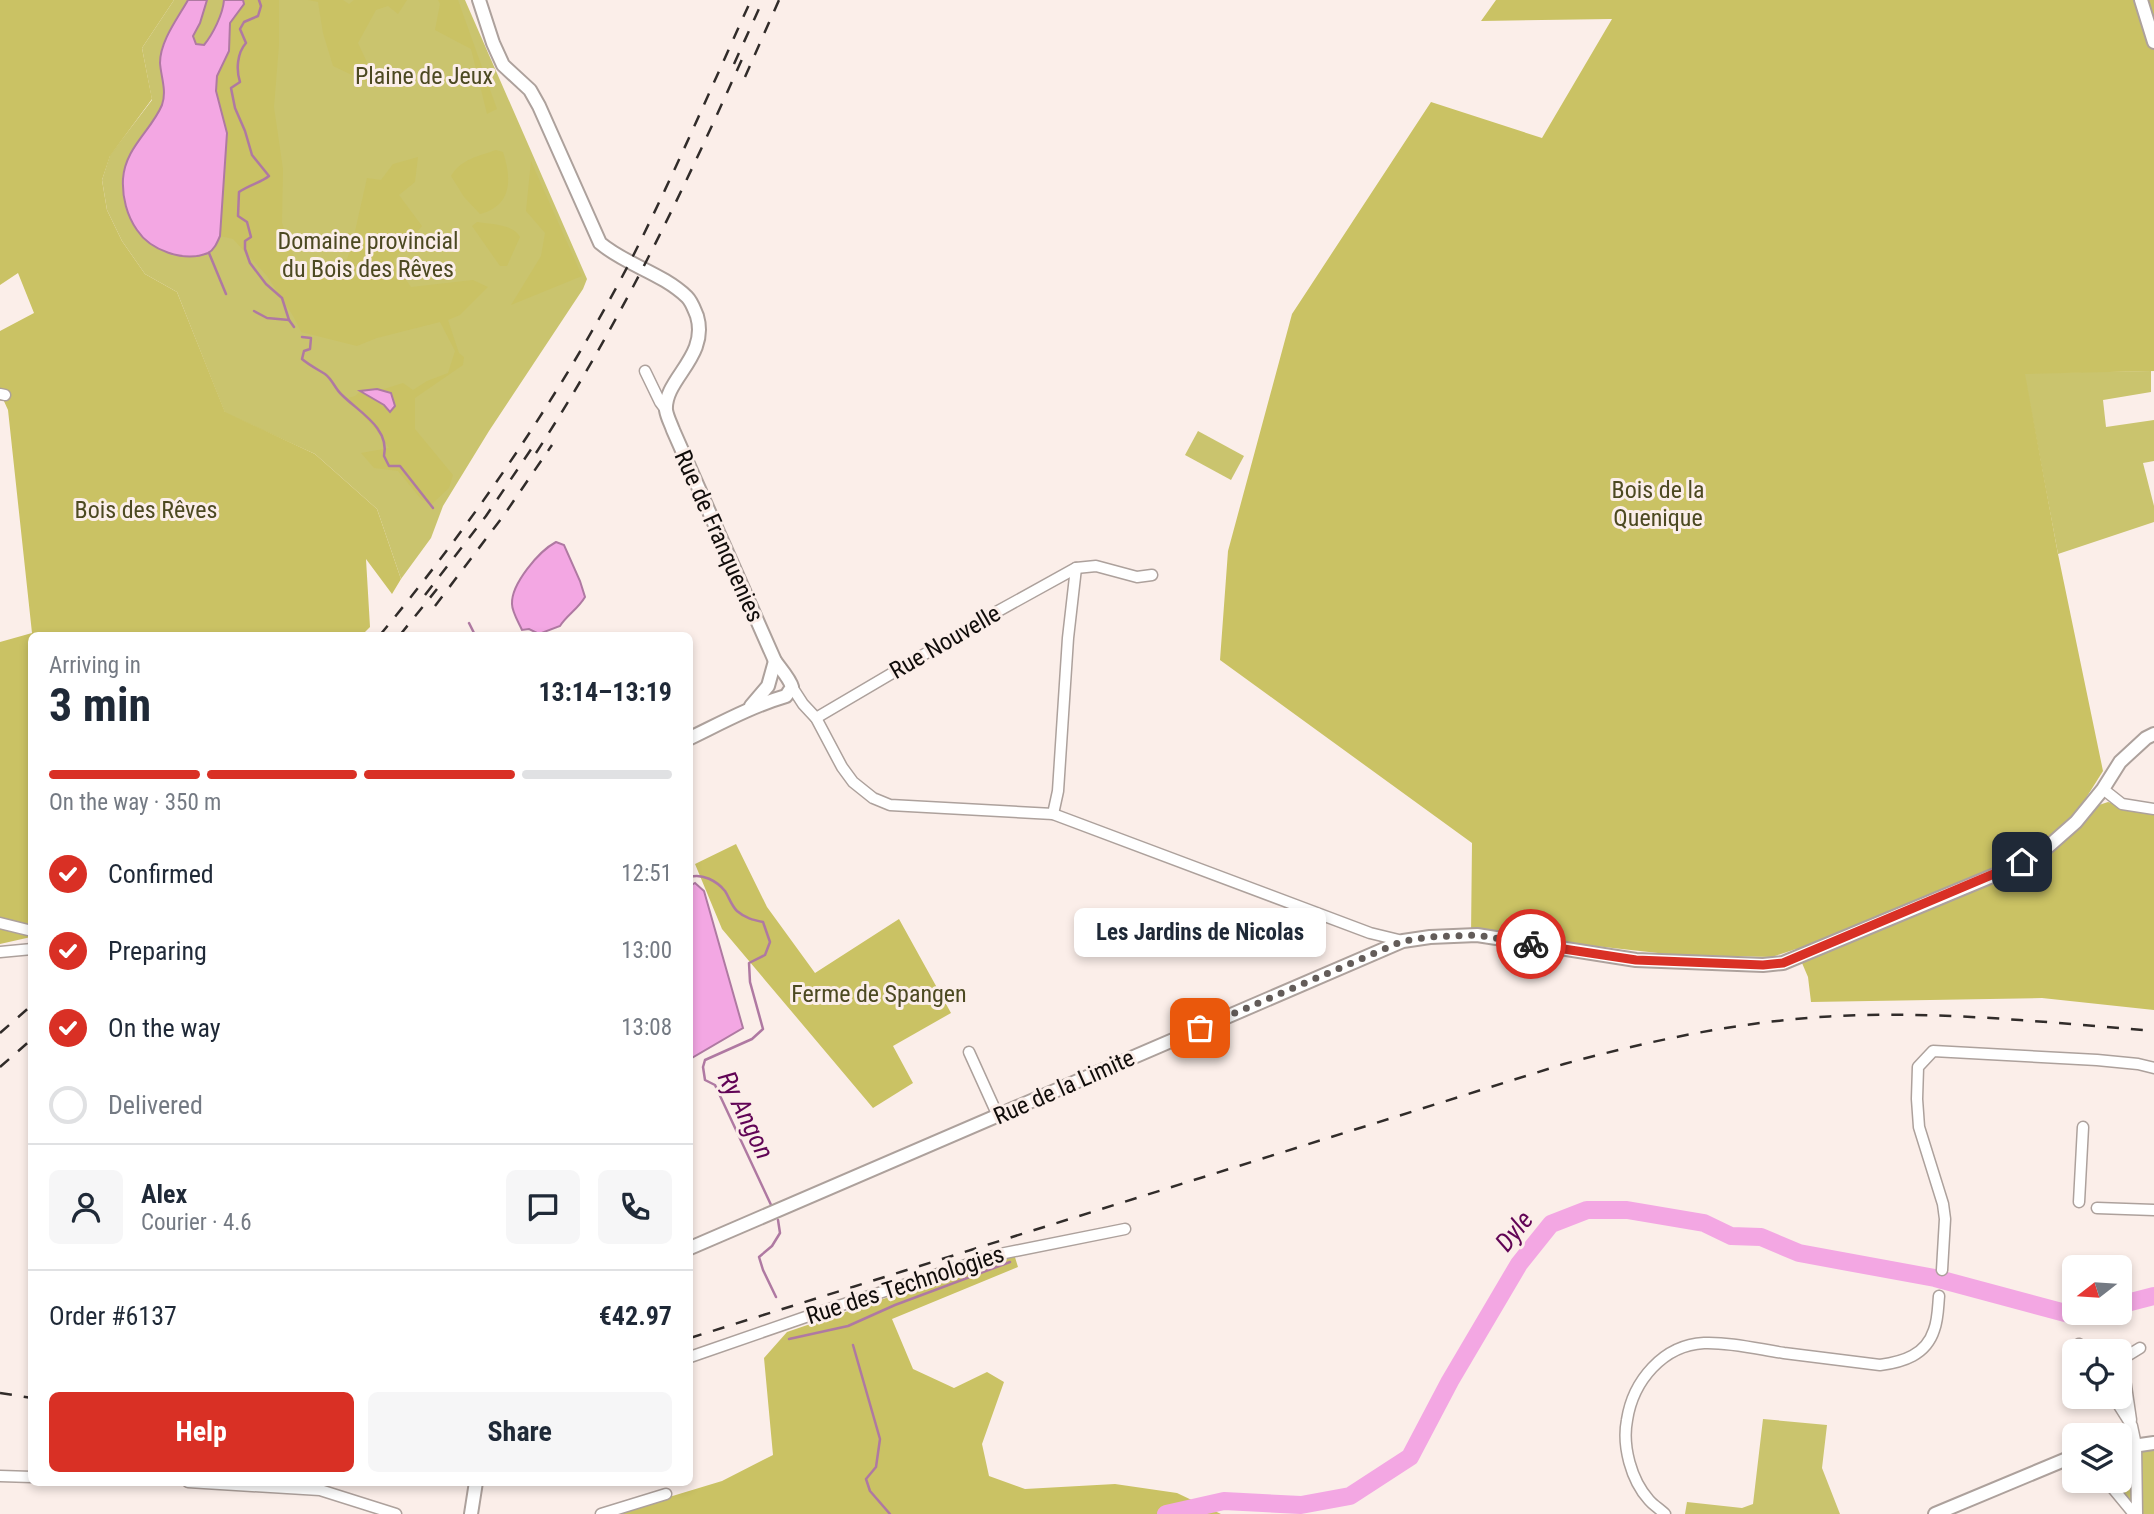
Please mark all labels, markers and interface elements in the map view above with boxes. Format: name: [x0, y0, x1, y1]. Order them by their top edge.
park label: Plaine de Jeux: [355, 62, 493, 90]
park label: Domaine provincial du Bois des Rêves: [278, 227, 458, 283]
street label: Rue de Franquenies: [669, 446, 769, 626]
park label: Bois de la Quenique: [1612, 476, 1704, 532]
park label: Bois des Rêves: [75, 496, 217, 524]
street label: Rue Nouvelle: [885, 599, 1005, 685]
text: Arriving in: [49, 652, 141, 679]
text: 13:14–13:19: [538, 677, 672, 707]
text: 3 min: [49, 678, 151, 732]
text: On the way · 350 m: [49, 789, 221, 816]
pin: [1992, 832, 2052, 892]
icon: home: [2003, 843, 2041, 881]
icon: check: [49, 855, 87, 893]
text: Confirmed: [108, 859, 214, 889]
text: 12:51: [621, 860, 672, 887]
callout: Les Jardins de Nicolas: [1074, 909, 1326, 958]
courier: [1496, 909, 1566, 979]
text: Les Jardins de Nicolas: [1096, 919, 1304, 946]
icon: bike: [1512, 925, 1550, 963]
icon: check: [49, 932, 87, 970]
text: Preparing: [108, 936, 207, 966]
text: 13:00: [621, 937, 672, 964]
park label: Ferme de Spangen: [791, 980, 967, 1008]
pin: [1170, 998, 1230, 1058]
icon: check: [49, 1009, 87, 1047]
icon: bag: [1181, 1009, 1219, 1047]
text: On the way: [108, 1013, 221, 1043]
text: 13:08: [621, 1014, 672, 1041]
street label: Rue de la Limite: [989, 1043, 1139, 1131]
water label: Ry Angon: [712, 1066, 780, 1164]
text: Delivered: [108, 1090, 203, 1120]
button: person: [49, 1170, 123, 1244]
button: chat: [506, 1170, 580, 1244]
button: phone: [598, 1170, 672, 1244]
text: Alex: [141, 1179, 187, 1209]
water label: Dyle: [1489, 1205, 1539, 1257]
text: Courier · 4.6: [141, 1209, 252, 1236]
street label: Rue des Technologies: [803, 1240, 1007, 1330]
north arrow: [2062, 1255, 2132, 1325]
map controls: [2062, 1255, 2132, 1493]
text: Order #6137: [49, 1301, 177, 1331]
text: €42.97: [599, 1301, 672, 1331]
button: locate: [2062, 1339, 2132, 1409]
button: Help: [49, 1392, 354, 1472]
button: Share: [368, 1392, 672, 1472]
button: layers: [2062, 1423, 2132, 1493]

